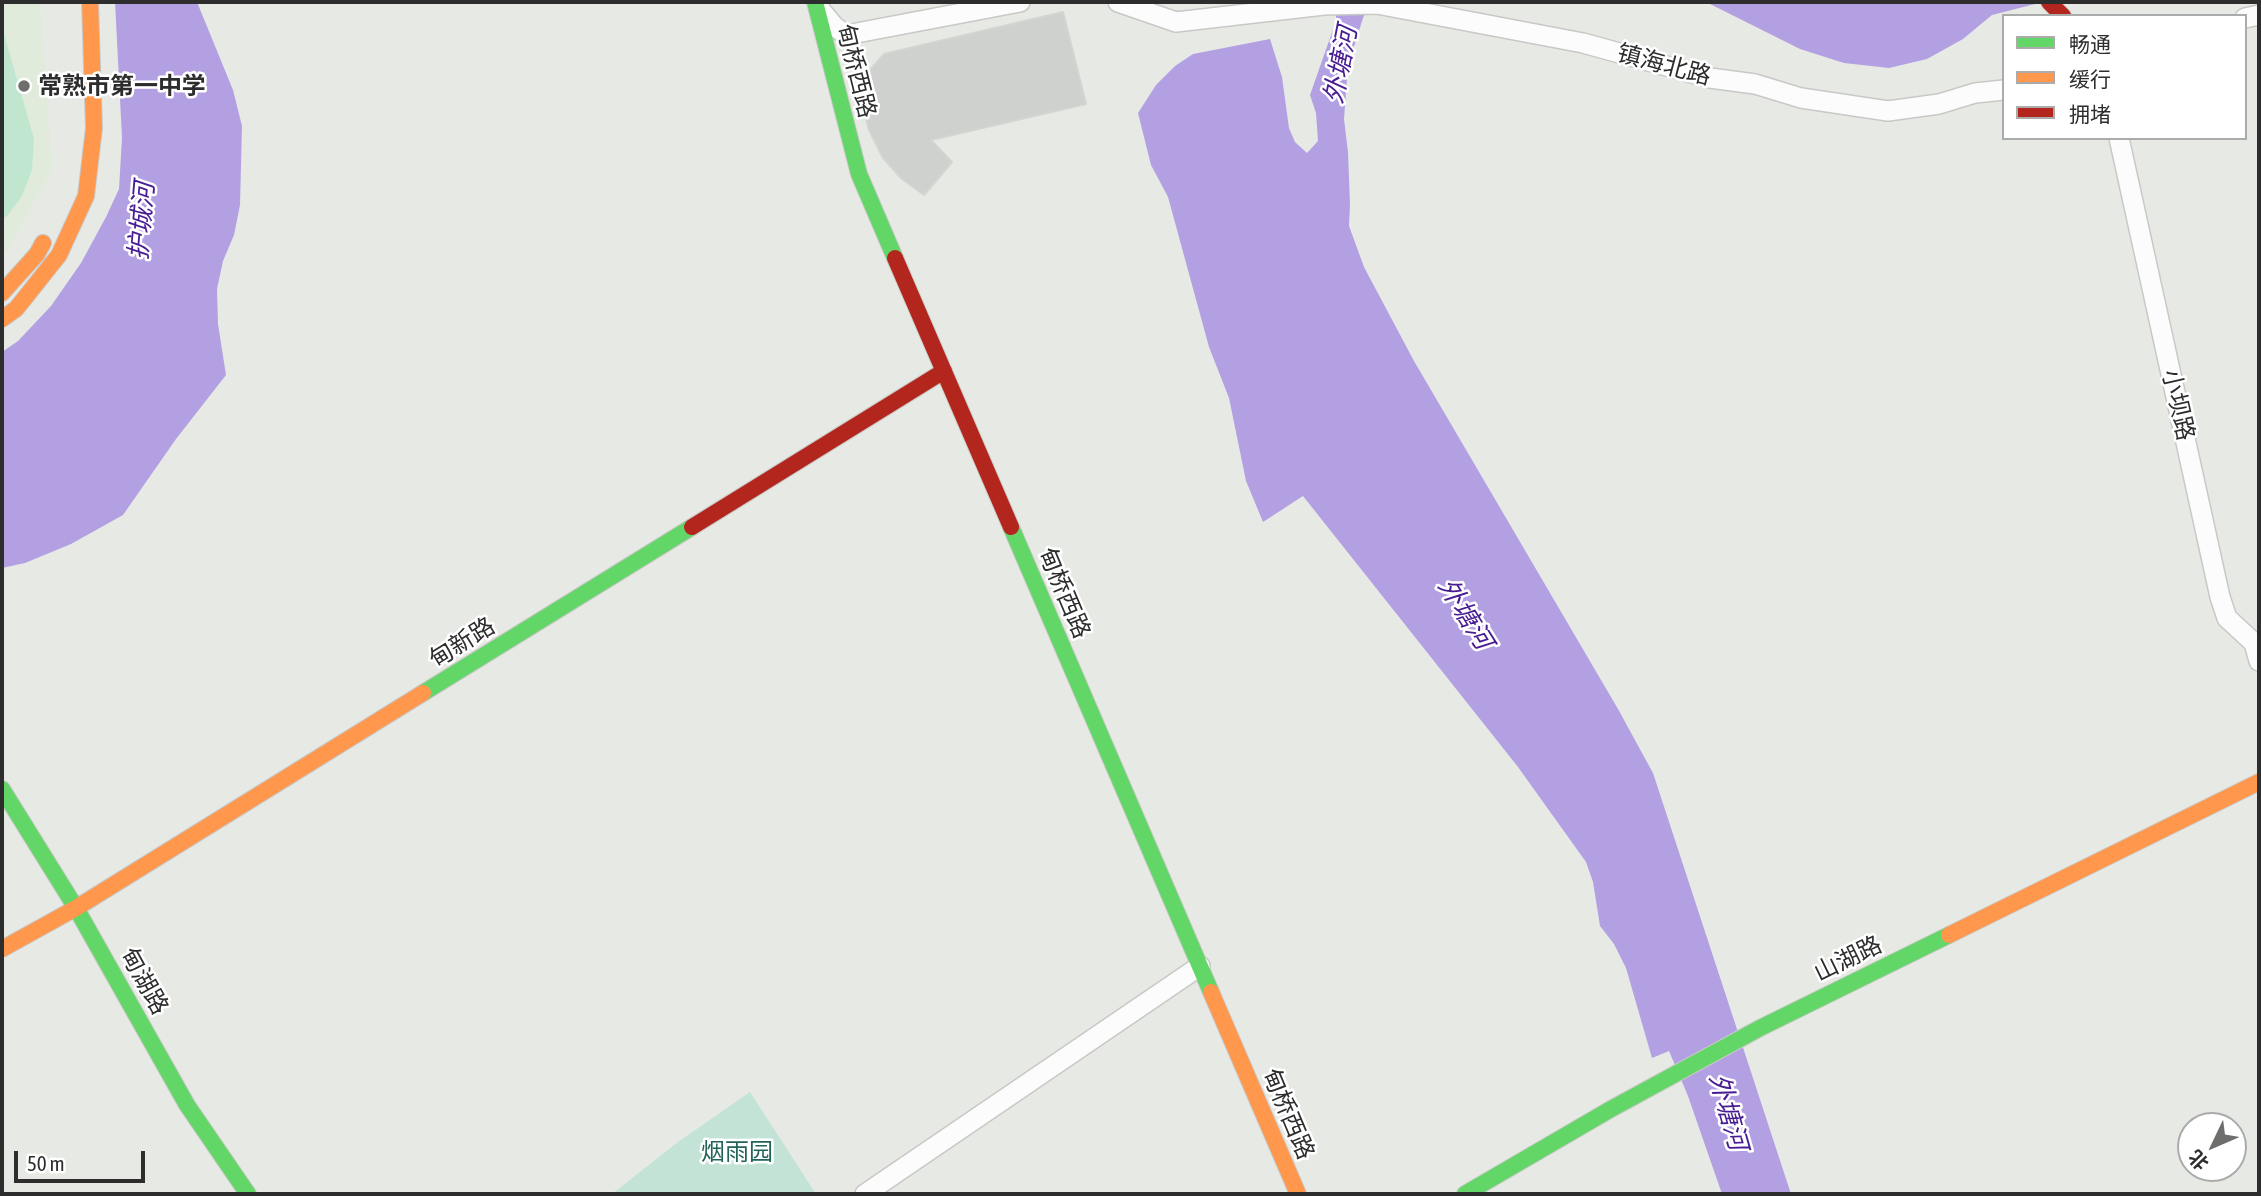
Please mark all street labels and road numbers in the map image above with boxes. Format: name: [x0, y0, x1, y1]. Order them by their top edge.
street label: 甸桥西路: [830, 21, 882, 121]
street label: 镇海北路: [1614, 39, 1714, 91]
street label: 小坝路: [2156, 367, 2200, 443]
street label: 甸桥西路: [1032, 543, 1096, 643]
street label: 甸新路: [424, 612, 500, 674]
street label: 山湖路: [1809, 930, 1887, 988]
street label: 甸湖路: [114, 943, 174, 1019]
street label: 甸桥西路: [1256, 1064, 1320, 1164]

